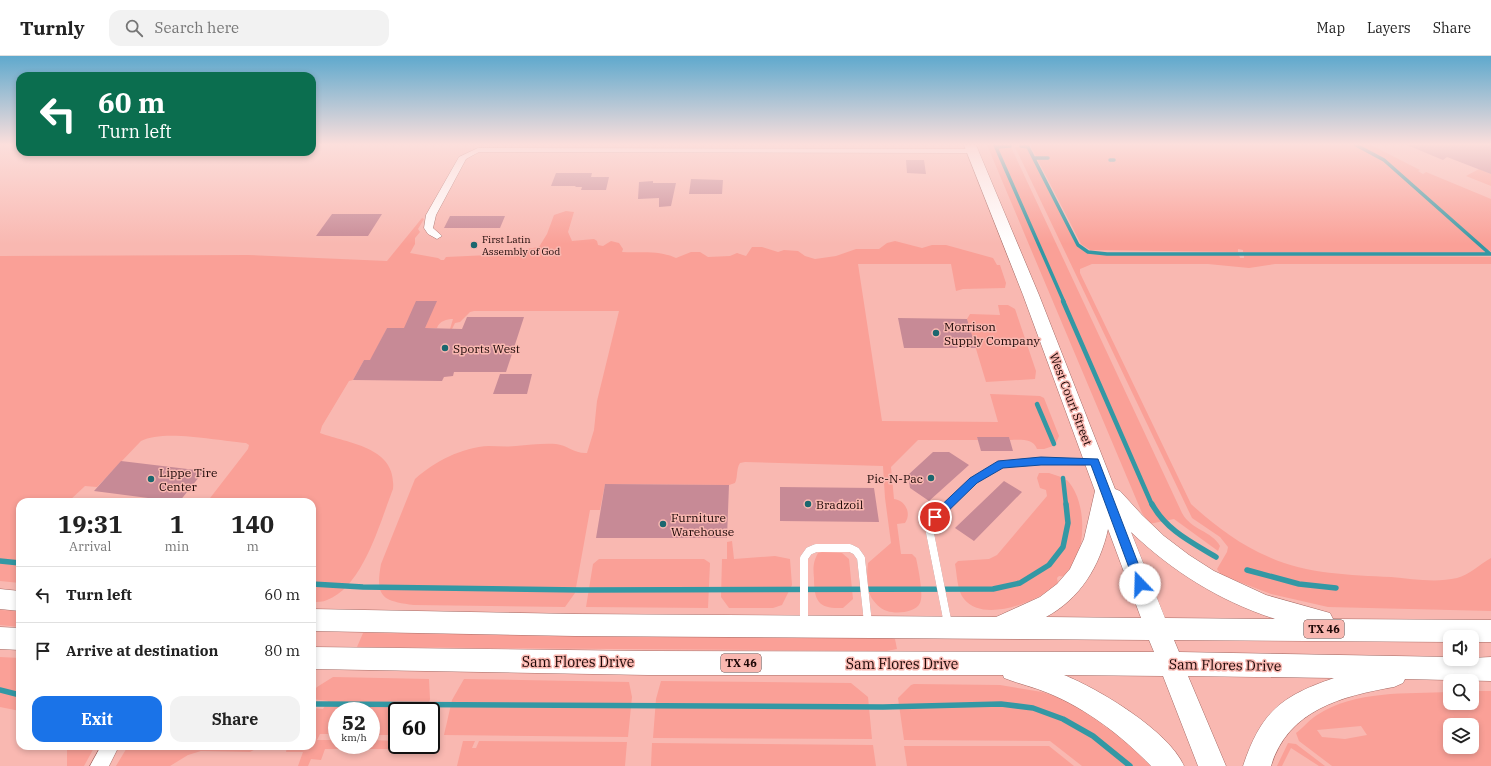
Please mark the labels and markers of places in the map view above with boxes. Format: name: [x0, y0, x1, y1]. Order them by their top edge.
place label: First Latin Assembly of God: [482, 233, 560, 258]
marker: First Latin Assembly of God: [469, 240, 479, 250]
place label: Morrison Supply Company: [944, 319, 1040, 348]
marker: Morrison Supply Company: [931, 328, 941, 338]
place label: Sports West: [453, 341, 520, 356]
marker: Sports West: [440, 343, 450, 353]
place label: Lippe Tire Center: [159, 465, 217, 494]
place label: Pic-N-Pac: [867, 471, 923, 486]
marker: Pic-N-Pac: [926, 473, 936, 483]
marker: Lippe Tire Center: [146, 474, 156, 484]
place label: Bradzoil: [816, 497, 864, 512]
marker: Bradzoil: [803, 499, 813, 509]
pin: [918, 500, 952, 534]
place label: Furniture Warehouse: [671, 510, 734, 539]
marker: Furniture Warehouse: [658, 519, 668, 529]

